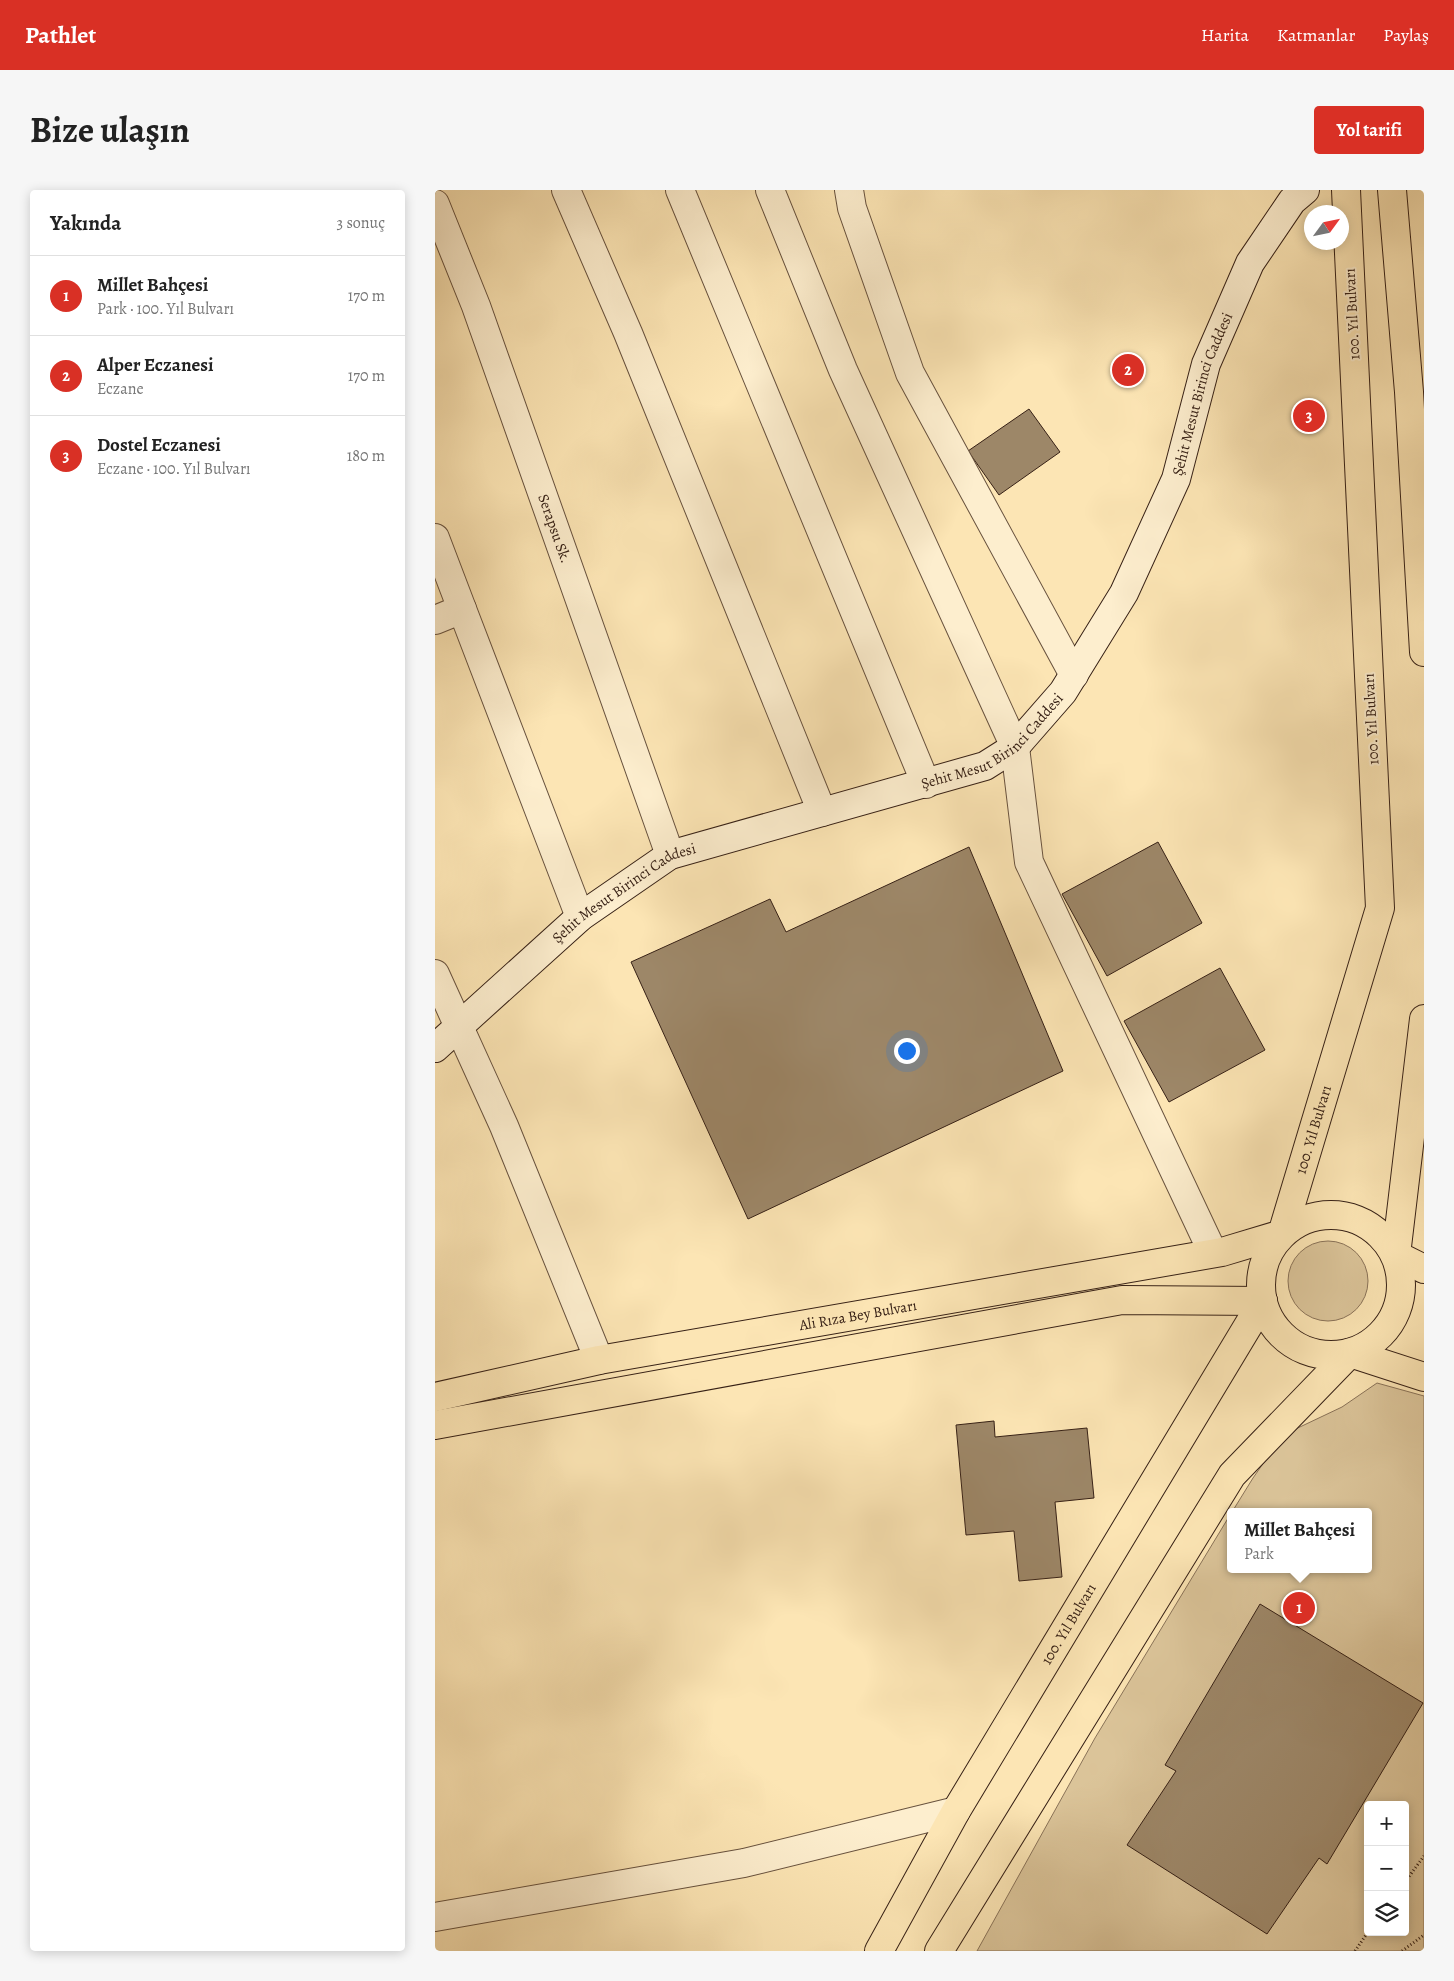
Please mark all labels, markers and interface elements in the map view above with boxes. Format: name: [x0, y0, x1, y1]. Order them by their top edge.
text: Pathlet: [25, 19, 96, 51]
text: Harita: [1201, 23, 1249, 47]
text: Katmanlar: [1277, 23, 1355, 47]
text: Paylaş: [1383, 23, 1429, 47]
text: Bize ulaşın: [30, 106, 190, 154]
button: Yol tarifi: [1314, 106, 1424, 154]
north arrow: [1304, 205, 1349, 250]
text: Yakında: [50, 209, 121, 237]
text: 3 sonuç: [337, 212, 385, 234]
street label: 100. Yıl Bulvarı: [1340, 268, 1364, 360]
text: Millet Bahçesi: [97, 272, 208, 298]
text: 1: [63, 285, 69, 307]
text: 170 m: [348, 285, 385, 307]
text: Park · 100. Yıl Bulvarı: [97, 298, 234, 320]
street label: Şehit Mesut Birinci Caddesi: [1167, 309, 1237, 478]
pin: 2: [1112, 351, 1144, 389]
text: Alper Eczanesi: [97, 352, 214, 378]
text: 2: [62, 365, 70, 387]
text: 170 m: [348, 365, 385, 387]
text: Eczane: [97, 378, 144, 400]
pin: 3: [1293, 397, 1325, 435]
text: Dostel Eczanesi: [97, 432, 221, 458]
text: 3: [63, 445, 69, 467]
text: 180 m: [347, 445, 385, 467]
text: Eczane · 100. Yıl Bulvarı: [97, 458, 251, 480]
street label: Serapsu Sk.: [533, 491, 576, 566]
street label: 100. Yıl Bulvarı: [1359, 673, 1383, 765]
street label: Şehit Mesut Birinci Caddesi: [919, 689, 1068, 794]
street label: Şehit Mesut Birinci Caddesi: [548, 838, 698, 948]
your location: [894, 1038, 920, 1064]
street label: 100. Yıl Bulvarı: [1291, 1083, 1336, 1176]
street label: Ali Rıza Bey Bulvarı: [797, 1295, 918, 1335]
popup: [1227, 1508, 1372, 1573]
text: Millet Bahçesi: [1244, 1517, 1355, 1543]
text: Park: [1244, 1543, 1274, 1565]
street label: 100. Yıl Bulvarı: [1036, 1580, 1101, 1668]
pin: 1: [1283, 1589, 1315, 1627]
map controls: [1364, 1801, 1409, 1936]
button: +: [1364, 1801, 1409, 1846]
button: −: [1364, 1846, 1409, 1891]
button: layers: [1364, 1891, 1409, 1936]

